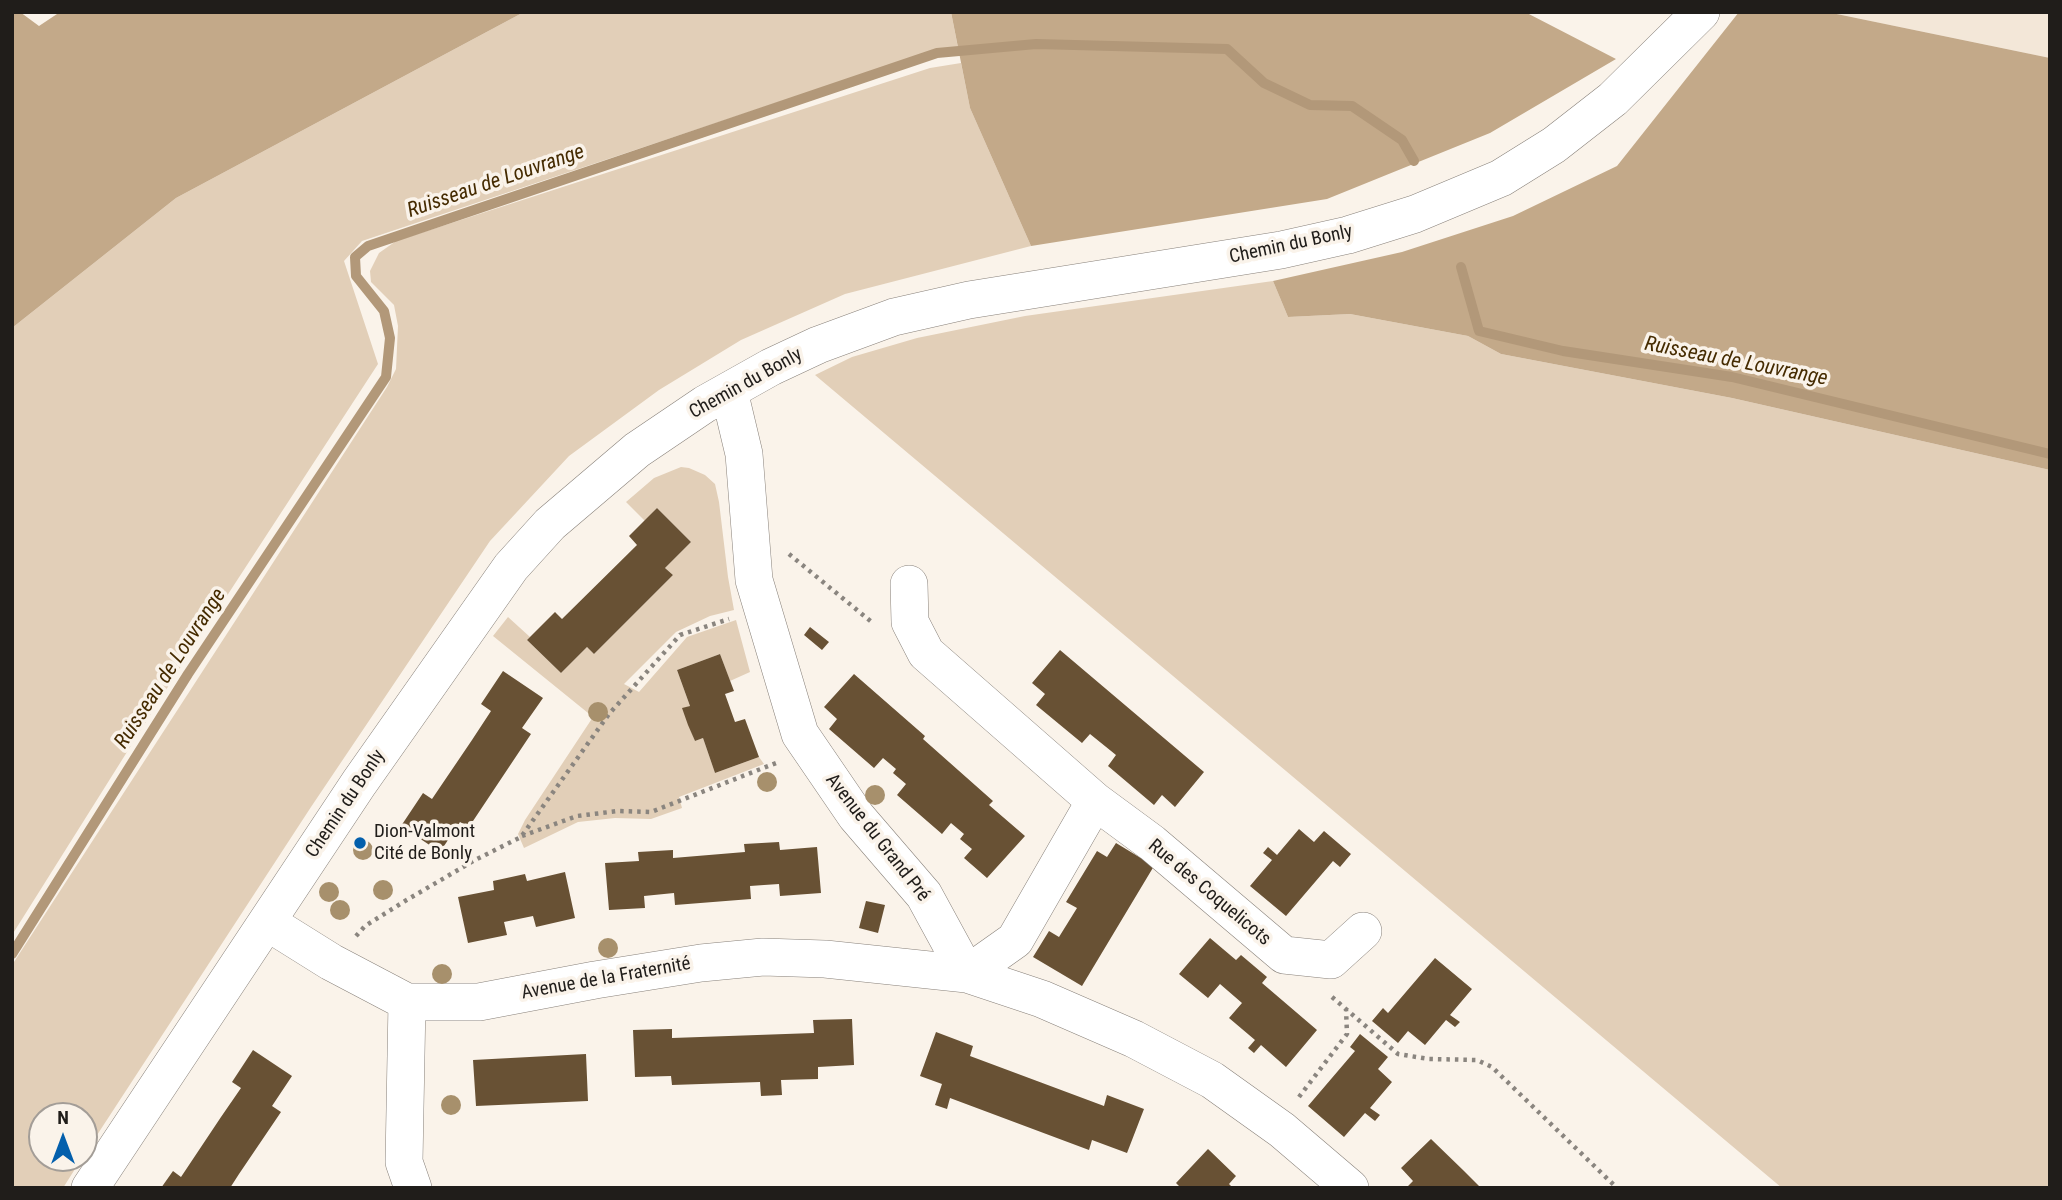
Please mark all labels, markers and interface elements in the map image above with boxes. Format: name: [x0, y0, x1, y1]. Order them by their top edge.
water label: Ruisseau de Louvrange: [404, 140, 588, 224]
street label: Chemin du Bonly: [1227, 221, 1355, 269]
water label: Ruisseau de Louvrange: [1642, 332, 1830, 392]
street label: Chemin du Bonly: [686, 344, 806, 424]
water label: Ruisseau de Louvrange: [110, 584, 232, 754]
street label: Chemin du Bonly: [301, 746, 391, 862]
street label: Avenue du Grand Pré: [820, 770, 934, 906]
place label: Dion-Valmont Cité de Bonly: [374, 821, 475, 865]
marker: Dion-Valmont Cité de Bonly: [352, 835, 368, 851]
street label: Rue des Coquelicots: [1143, 835, 1275, 951]
street label: Avenue de la Fraternité: [520, 953, 692, 1005]
north arrow: [28, 1102, 98, 1172]
text: N: [57, 1106, 69, 1129]

